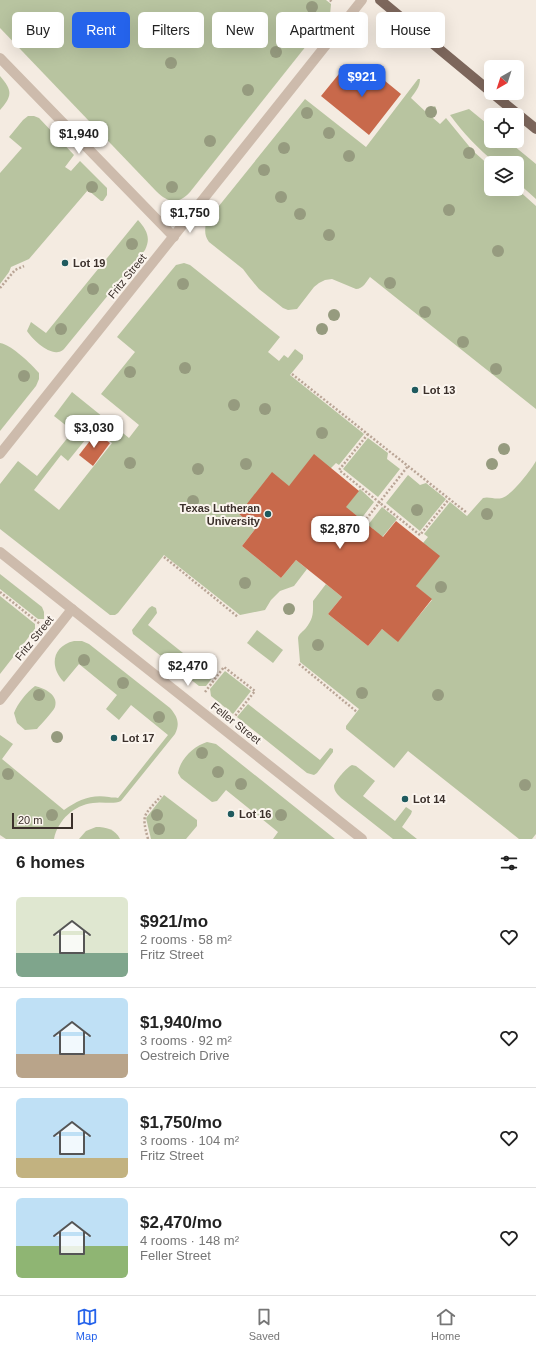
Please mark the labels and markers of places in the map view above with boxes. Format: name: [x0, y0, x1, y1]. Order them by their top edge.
pin: $921: [338, 64, 386, 98]
pin: $1,940: [46, 121, 112, 155]
pin: $1,750: [157, 200, 223, 234]
place label: Lot 19: [73, 257, 105, 269]
marker: Lot 19: [60, 258, 70, 268]
place label: Lot 13: [423, 384, 455, 396]
marker: Lot 13: [410, 385, 420, 395]
pin: $3,030: [61, 415, 127, 449]
place label: Texas Lutheran University: [180, 502, 261, 527]
marker: Texas Lutheran University: [263, 509, 273, 519]
pin: $2,870: [307, 516, 373, 550]
pin: $2,470: [155, 653, 221, 687]
place label: Lot 17: [122, 732, 154, 744]
marker: Lot 17: [109, 733, 119, 743]
place label: Lot 14: [413, 793, 446, 805]
marker: Lot 14: [400, 794, 410, 804]
place label: Lot 16: [239, 808, 271, 820]
marker: Lot 16: [226, 809, 236, 819]

